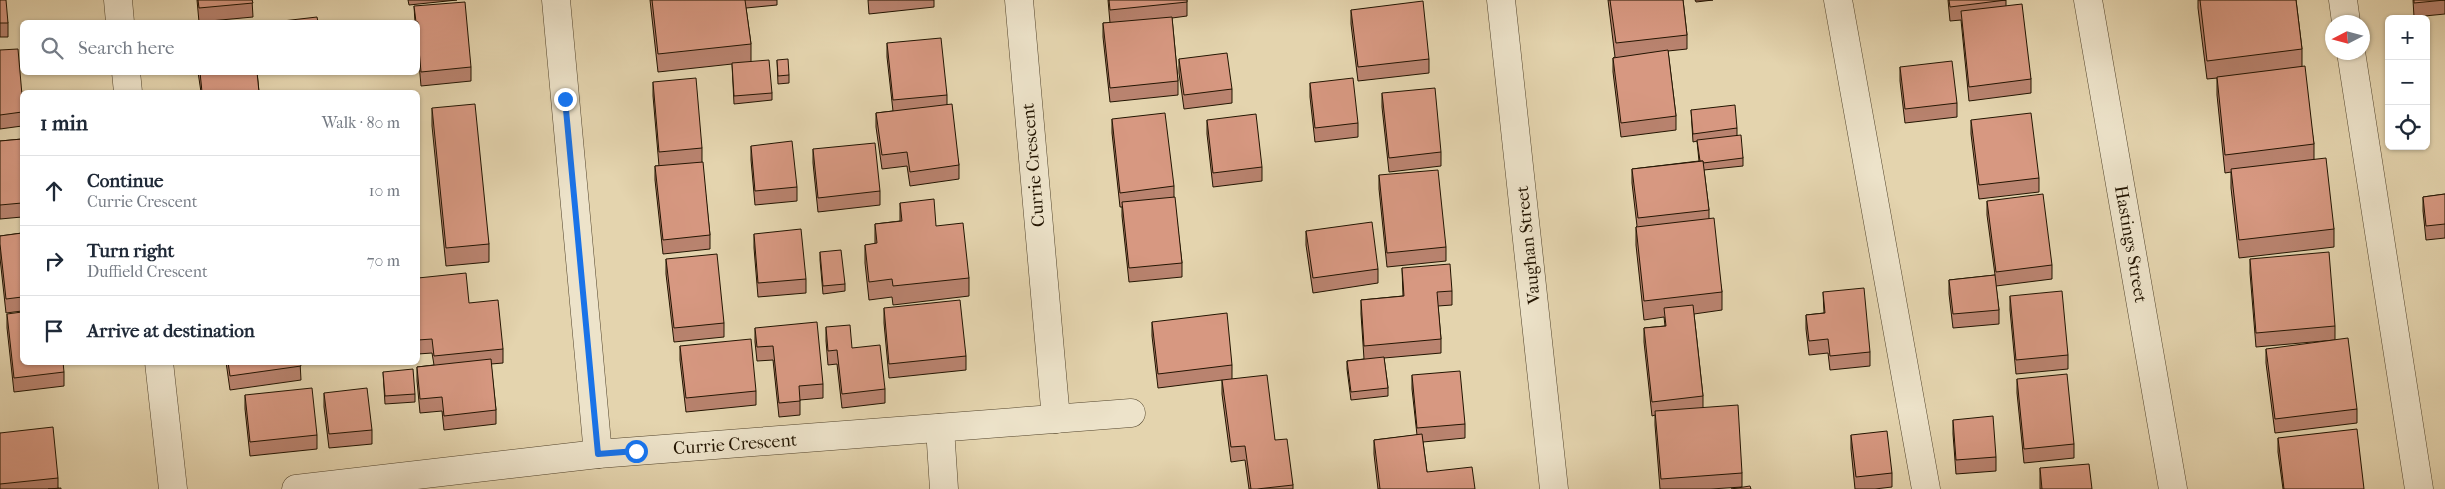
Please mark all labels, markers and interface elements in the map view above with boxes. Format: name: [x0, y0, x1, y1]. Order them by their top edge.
north arrow: [2325, 15, 2370, 60]
map controls: [2385, 15, 2430, 150]
button: +: [2385, 15, 2430, 60]
search box: [20, 20, 420, 75]
icon: search: [38, 34, 66, 62]
text: Search here: [78, 37, 174, 59]
button: −: [2385, 60, 2430, 105]
route end: [554, 88, 577, 111]
street label: Currie Crescent: [1018, 102, 1049, 228]
button: locate: [2385, 105, 2430, 150]
text: 1 min: [40, 111, 88, 135]
text: Walk · 80 m: [322, 113, 400, 132]
text: Continue: [87, 170, 163, 192]
icon: ahead: [40, 177, 68, 205]
text: 10 m: [369, 181, 400, 200]
street label: Vaughan Street: [1512, 184, 1545, 306]
street label: Hastings Street: [2110, 184, 2151, 305]
text: Currie Crescent: [87, 192, 197, 211]
text: Turn right: [87, 240, 174, 262]
icon: right: [40, 247, 68, 275]
text: 70 m: [367, 251, 400, 270]
text: Duffield Crescent: [87, 262, 208, 281]
icon: arrive: [40, 317, 68, 345]
text: Arrive at destination: [87, 320, 255, 342]
street label: Currie Crescent: [672, 430, 798, 459]
route start: [625, 440, 648, 463]

